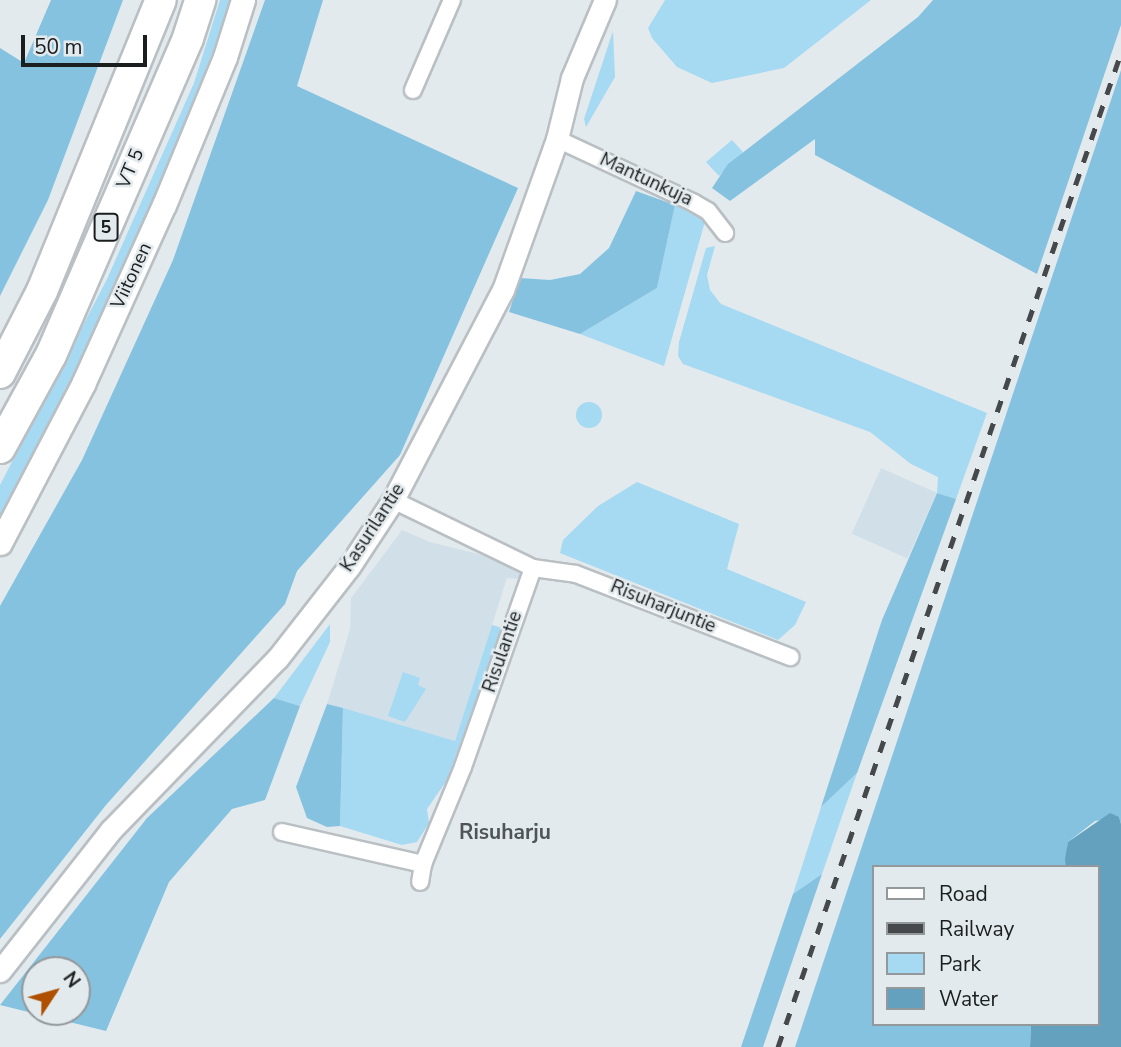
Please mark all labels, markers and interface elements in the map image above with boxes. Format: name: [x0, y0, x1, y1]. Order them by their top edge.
scale bar: [24, 21, 150, 65]
text: 50 m: [34, 33, 83, 61]
street label: VT 5: [112, 146, 150, 192]
street label: Mantunkuja: [596, 149, 696, 211]
road number: 5: [92, 212, 120, 242]
street label: Viitonen: [107, 239, 157, 313]
street label: Kasurilantie: [336, 480, 410, 576]
street label: Risuharjuntie: [607, 576, 719, 638]
street label: Risulantie: [478, 608, 528, 696]
district label: Risuharju: [459, 819, 551, 845]
legend: [872, 865, 1100, 1026]
text: Road: [939, 880, 988, 908]
text: Railway: [939, 915, 1014, 943]
text: Park: [939, 950, 981, 978]
north arrow: [21, 956, 91, 1026]
text: N: [57, 966, 86, 993]
text: Water: [939, 985, 998, 1013]

